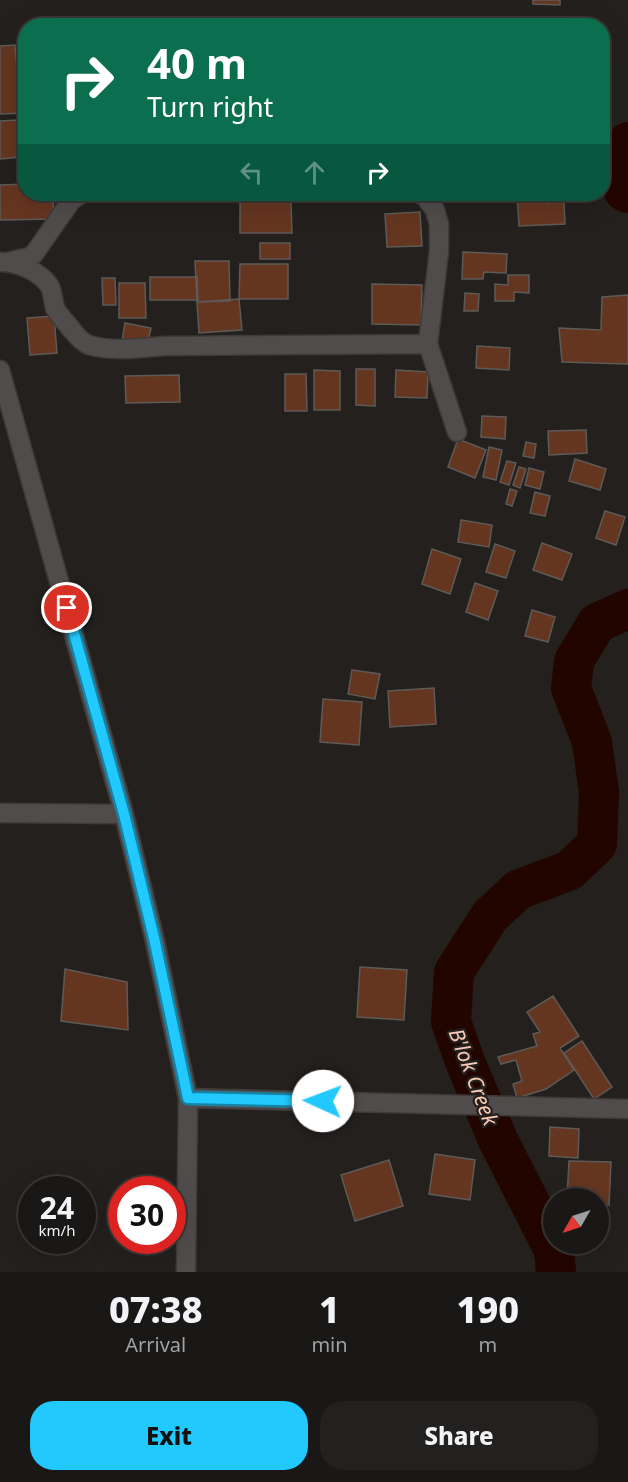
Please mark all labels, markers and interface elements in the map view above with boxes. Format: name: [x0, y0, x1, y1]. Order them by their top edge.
text: 40 m: [147, 34, 247, 91]
icon: right: [48, 42, 126, 120]
text: Turn right: [147, 88, 273, 125]
icon: left: [235, 156, 268, 189]
icon: ahead: [298, 156, 331, 189]
icon: right: [361, 156, 394, 189]
pin: [41, 582, 92, 633]
icon: arrive: [50, 591, 83, 624]
water label: B'lok Creek: [443, 1024, 506, 1131]
position arrow: [291, 1069, 355, 1133]
speed limit sign: 30: [108, 1176, 186, 1254]
text: 24: [40, 1187, 74, 1228]
north arrow: [543, 1188, 609, 1254]
map controls: [543, 1188, 609, 1254]
text: km/h: [39, 1220, 75, 1240]
text: 07:38: [109, 1285, 202, 1334]
text: 1: [319, 1285, 340, 1334]
text: 190: [457, 1285, 519, 1334]
text: Arrival: [125, 1331, 186, 1358]
text: min: [311, 1331, 348, 1358]
text: m: [478, 1331, 497, 1358]
button: Exit: [30, 1401, 308, 1470]
button: Share: [320, 1401, 598, 1470]

